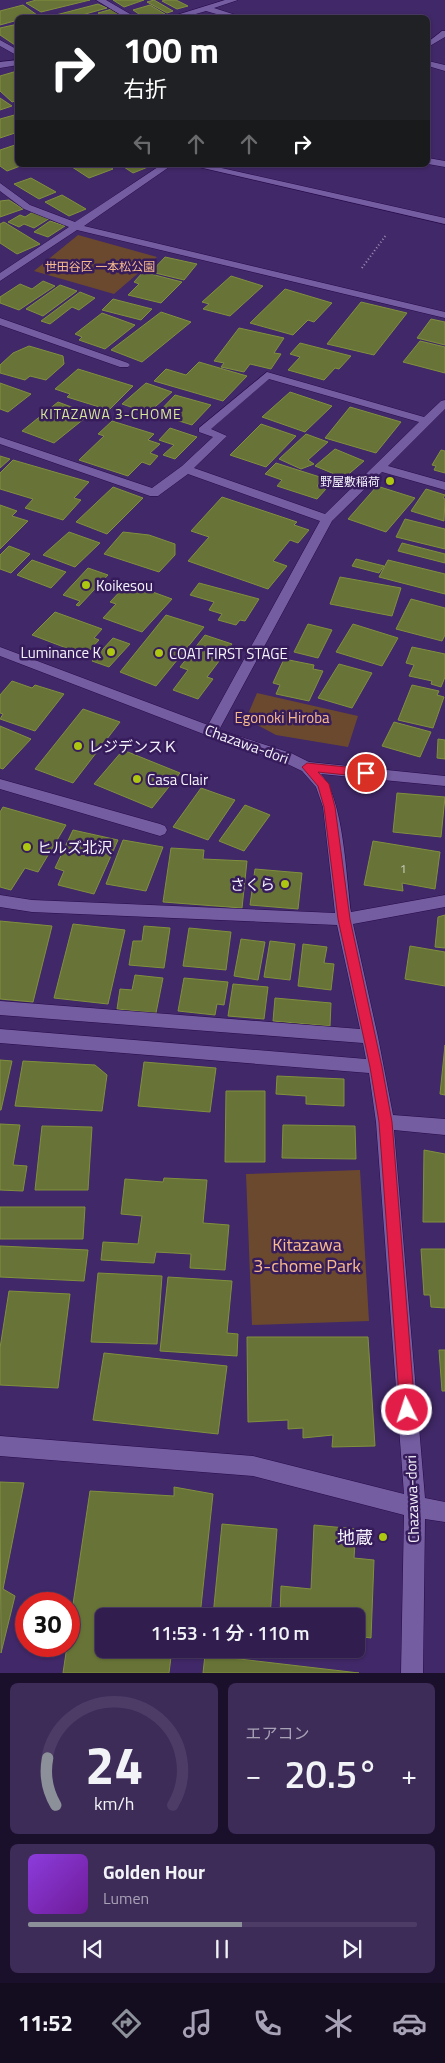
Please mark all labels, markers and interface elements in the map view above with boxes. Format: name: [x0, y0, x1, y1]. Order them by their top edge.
text: 100 m: [123, 23, 219, 77]
icon: right: [40, 35, 105, 100]
text: 右折: [123, 72, 167, 106]
icon: left: [129, 130, 157, 158]
icon: ahead: [182, 130, 210, 158]
icon: ahead: [235, 130, 263, 158]
icon: right: [288, 130, 316, 158]
park label: 世田谷区 一本松公園: [45, 257, 155, 276]
district label: KITAZAWA 3-CHOME: [40, 403, 182, 424]
place label: 野屋敷稲荷: [320, 472, 380, 491]
marker: 野屋敷稲荷: [384, 475, 396, 487]
place label: Koikesou: [96, 574, 153, 597]
marker: Koikesou: [80, 579, 92, 591]
place label: Luminance K: [21, 641, 101, 664]
place label: COAT FIRST STAGE: [169, 642, 288, 665]
marker: Luminance K: [105, 646, 117, 658]
marker: COAT FIRST STAGE: [153, 647, 165, 659]
park label: Egonoki Hiroba: [234, 706, 330, 729]
street label: Chazawa-dori: [202, 718, 292, 770]
place label: レジデンスＫ: [88, 735, 178, 758]
marker: レジデンスＫ: [72, 740, 84, 752]
pin: [345, 752, 387, 794]
icon: arrive: [352, 759, 380, 787]
place label: Casa Clair: [147, 768, 208, 791]
marker: Casa Clair: [131, 773, 143, 785]
place label: ヒルズ北沢: [37, 836, 112, 859]
marker: ヒルズ北沢: [21, 841, 33, 853]
house number: 1: [400, 859, 406, 878]
place label: さくら: [230, 873, 275, 896]
marker: さくら: [279, 878, 291, 890]
park label: Kitazawa 3-chome Park: [253, 1231, 361, 1279]
position arrow: [380, 1383, 432, 1435]
street label: Chazawa-dori: [399, 1455, 425, 1543]
place label: 地蔵: [337, 1524, 373, 1551]
marker: 地蔵: [377, 1531, 389, 1543]
speed limit sign: 30: [15, 1592, 80, 1657]
text: 11:53 · 1 分 · 110 m: [151, 1618, 309, 1647]
text: エアコン: [246, 1721, 310, 1745]
text: 24: [85, 1725, 143, 1804]
text: 20.5°: [284, 1745, 378, 1803]
text: −: [246, 1753, 261, 1796]
text: +: [401, 1753, 417, 1796]
text: km/h: [94, 1790, 134, 1817]
text: Golden Hour: [103, 1857, 205, 1886]
text: Lumen: [103, 1886, 149, 1910]
icon: previous: [79, 1935, 107, 1963]
icon: pause: [208, 1935, 236, 1963]
icon: next: [338, 1935, 366, 1963]
text: 11:52: [18, 2006, 73, 2040]
icon: directions: [109, 2006, 144, 2041]
icon: music: [180, 2006, 215, 2041]
icon: phone: [250, 2006, 285, 2041]
icon: climate: [321, 2006, 356, 2041]
icon: car: [392, 2006, 427, 2041]

